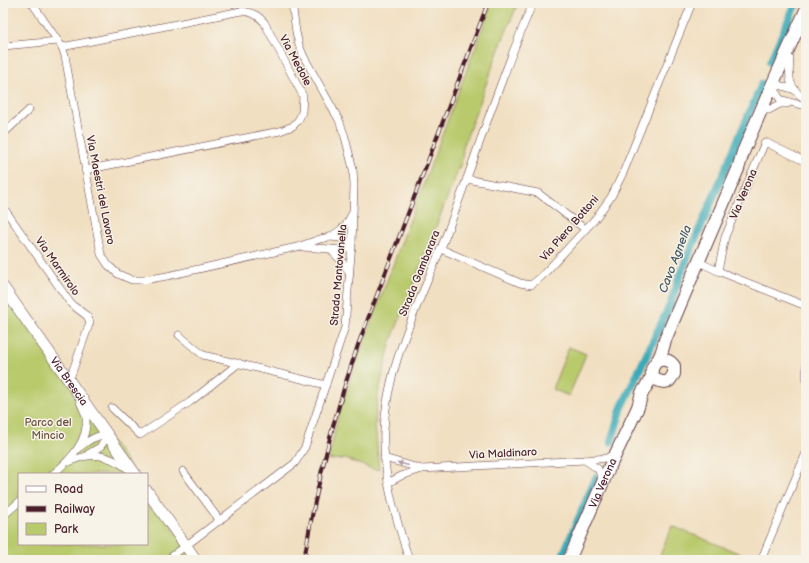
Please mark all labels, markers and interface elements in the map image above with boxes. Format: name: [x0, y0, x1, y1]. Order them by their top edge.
street label: Via Medole: [277, 32, 315, 88]
street label: Via Maestri del Lavoro: [84, 134, 117, 246]
street label: Via Verona: [727, 167, 760, 221]
street label: Via Piero Bottoni: [537, 193, 601, 264]
water label: Cavo Agnella: [656, 223, 695, 295]
street label: Strada Mantovanella: [328, 224, 349, 326]
street label: Strada Gambarara: [396, 228, 443, 318]
street label: Via Marmirolo: [33, 234, 83, 298]
street label: Via Brescia: [47, 354, 91, 408]
park label: Parco del Mincio: [25, 416, 71, 442]
street label: Via Maldinaro: [469, 445, 537, 462]
street label: Via Verona: [586, 456, 620, 510]
one-way arrow: [397, 461, 409, 467]
legend: [18, 473, 148, 545]
text: Road: [54, 482, 83, 497]
text: Railway: [54, 502, 96, 517]
text: Park: [54, 522, 78, 537]

